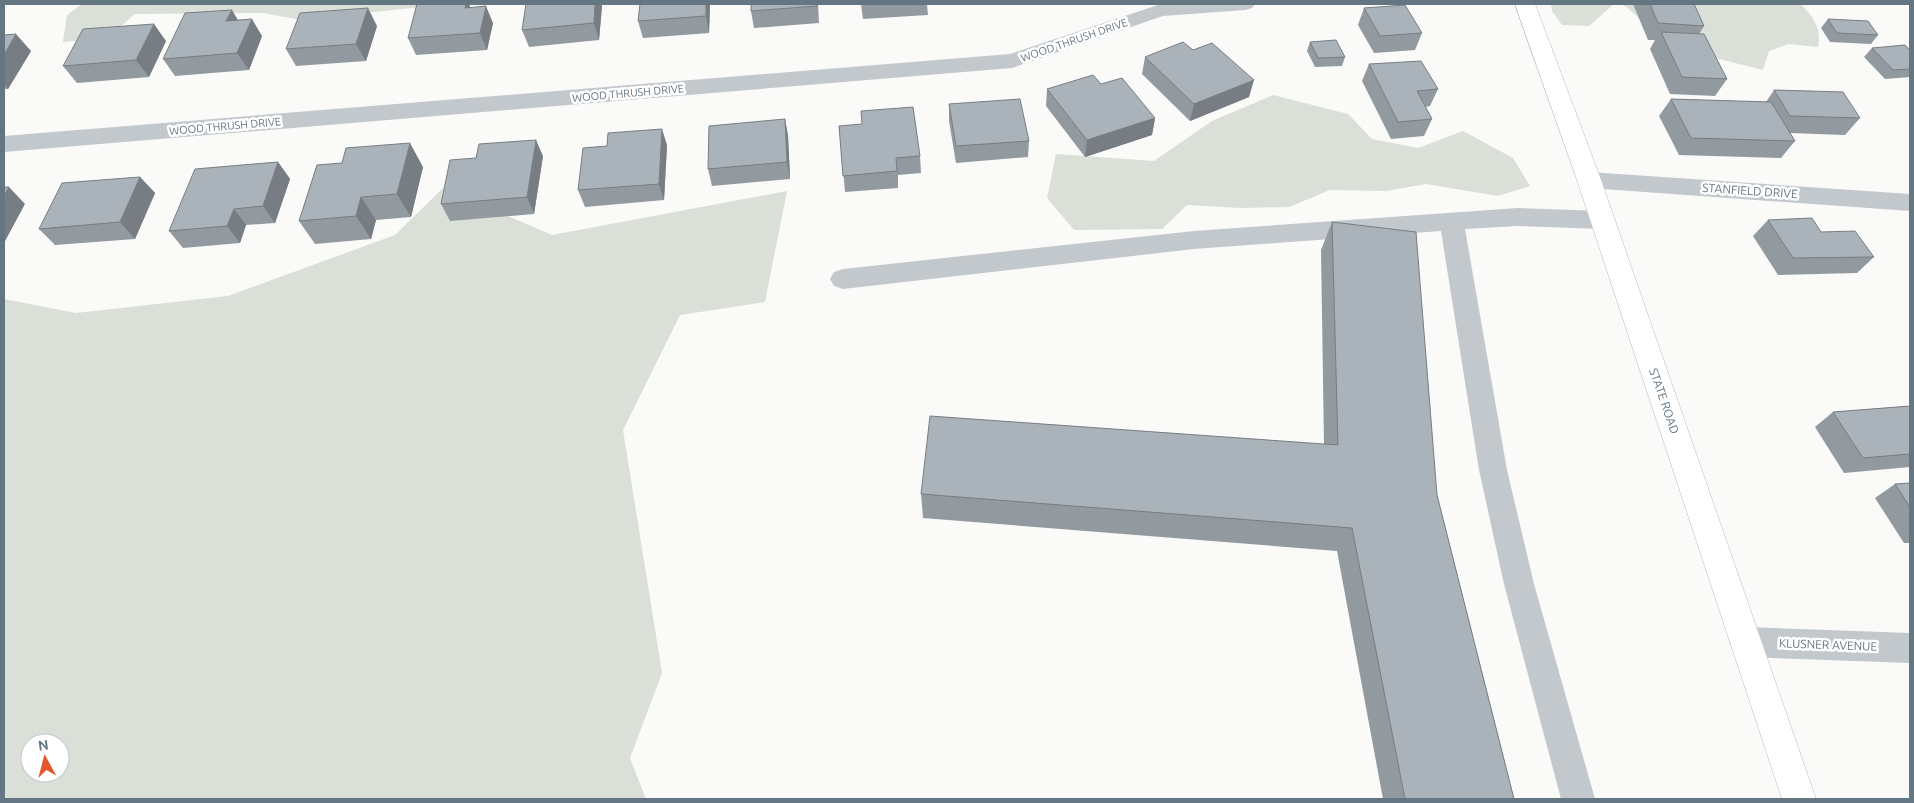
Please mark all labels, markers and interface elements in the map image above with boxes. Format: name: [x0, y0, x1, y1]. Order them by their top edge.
street label: WOOD THRUSH DRIVE: [1019, 16, 1129, 64]
street label: WOOD THRUSH DRIVE: [572, 82, 684, 104]
street label: WOOD THRUSH DRIVE: [169, 115, 281, 137]
street label: STANFIELD DRIVE: [1702, 181, 1798, 200]
street label: STATE ROAD: [1647, 366, 1682, 435]
street label: KLUSNER AVENUE: [1779, 636, 1878, 653]
north arrow: [20, 733, 70, 783]
text: N: [37, 737, 50, 754]

